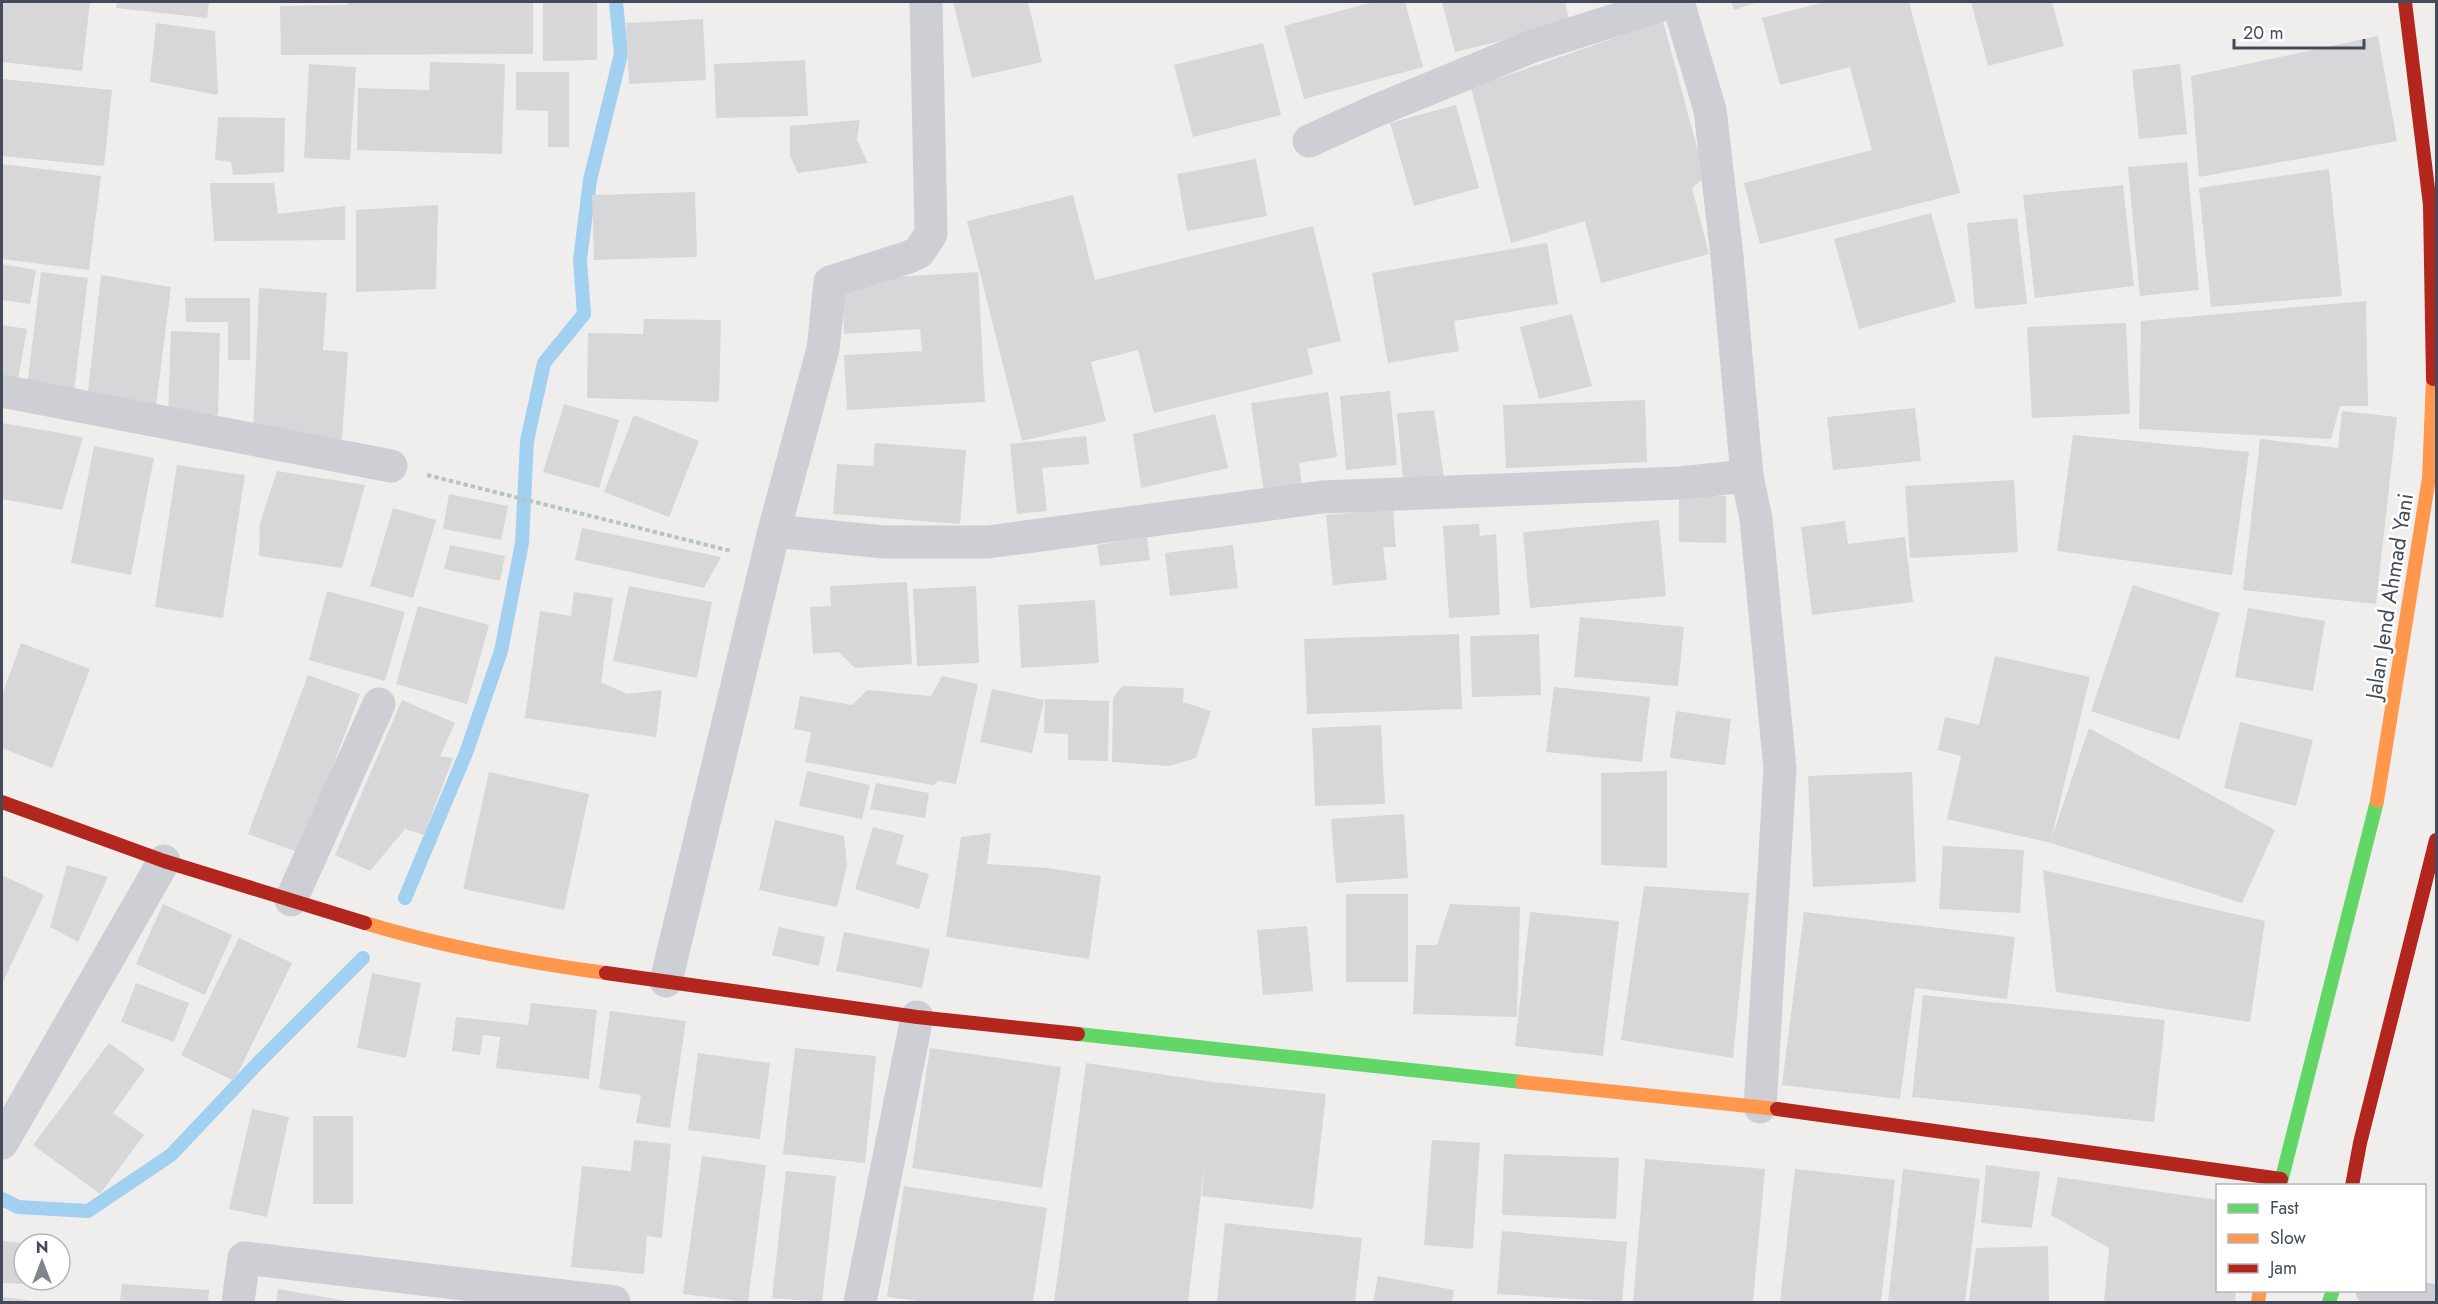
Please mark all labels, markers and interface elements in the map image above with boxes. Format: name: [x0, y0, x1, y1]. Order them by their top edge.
scale bar: [2234, 12, 2364, 50]
text: 20 m: [2243, 20, 2283, 46]
street label: Jalan Jend Ahmad Yani: [2356, 491, 2421, 704]
legend: [2216, 1184, 2426, 1292]
text: Fast: [2270, 1195, 2299, 1221]
text: Slow: [2270, 1225, 2307, 1251]
north arrow: [12, 1232, 72, 1292]
text: N: [36, 1236, 48, 1259]
text: Jam: [2268, 1255, 2297, 1281]

